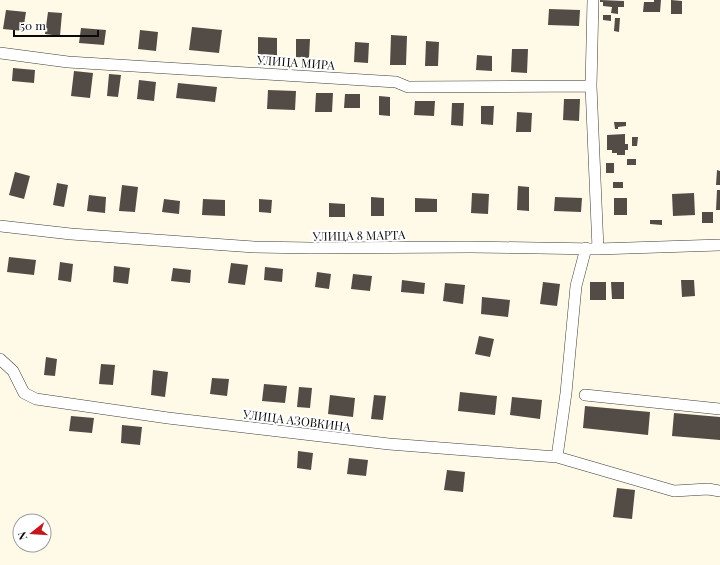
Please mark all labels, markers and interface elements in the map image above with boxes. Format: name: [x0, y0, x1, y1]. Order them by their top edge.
scale bar: [14, 12, 98, 38]
text: 50 m: [20, 17, 46, 33]
street label: УЛИЦА МИРА: [255, 51, 336, 73]
street label: УЛИЦА 8 МАРТА: [311, 226, 406, 244]
street label: УЛИЦА АЗОВКИНА: [241, 405, 352, 435]
north arrow: [12, 513, 52, 553]
text: N: [14, 530, 30, 542]

